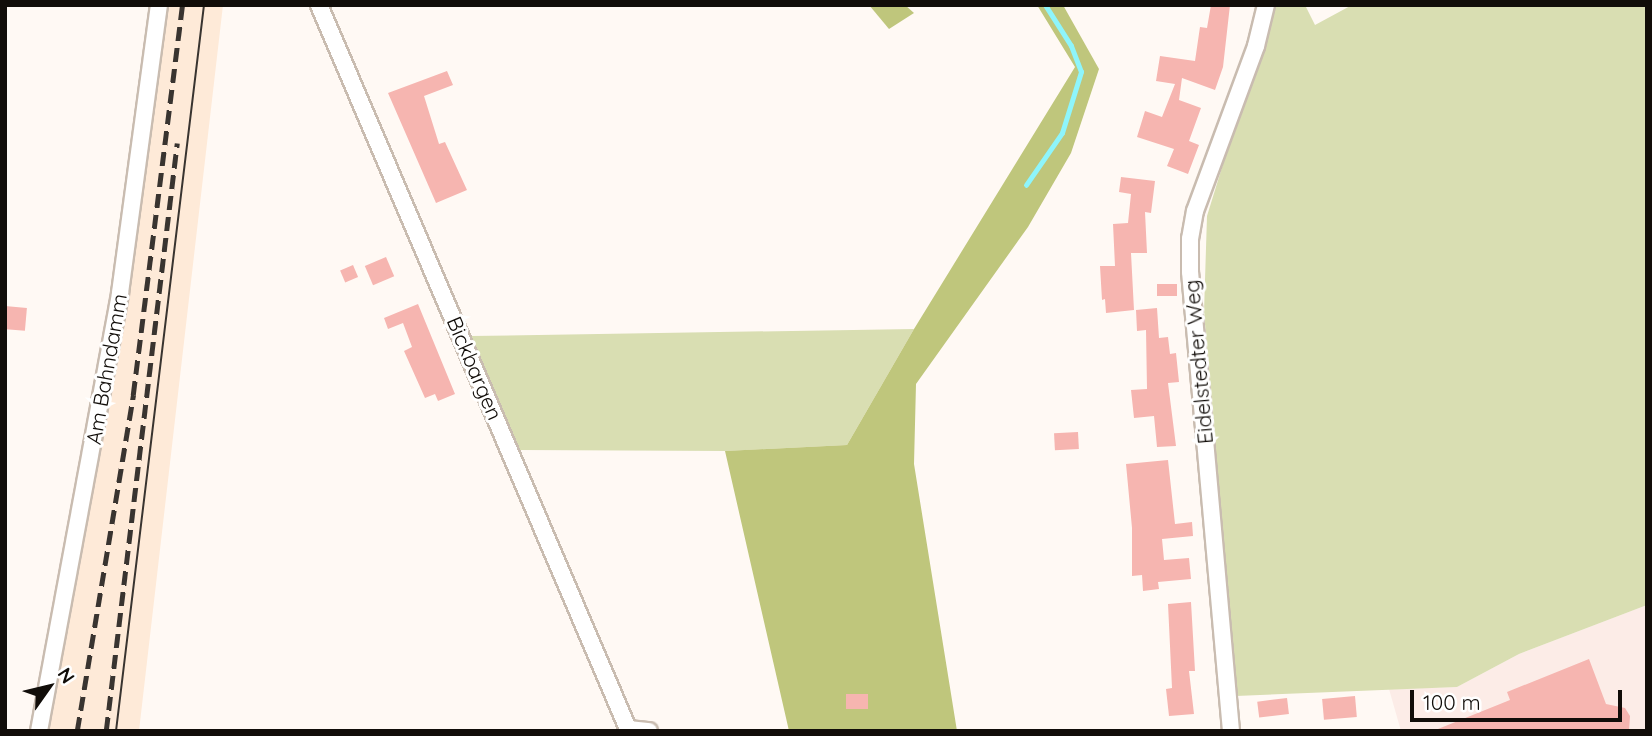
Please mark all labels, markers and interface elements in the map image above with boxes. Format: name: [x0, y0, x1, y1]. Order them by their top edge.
street label: Eidelstedter Weg: [1178, 279, 1218, 445]
street label: Am Bahndamm: [80, 292, 132, 446]
street label: Bickbargen: [442, 312, 508, 424]
north arrow: [14, 652, 84, 722]
text: N: [53, 663, 80, 688]
scale bar: [1414, 676, 1626, 720]
text: 100 m: [1423, 689, 1481, 715]

